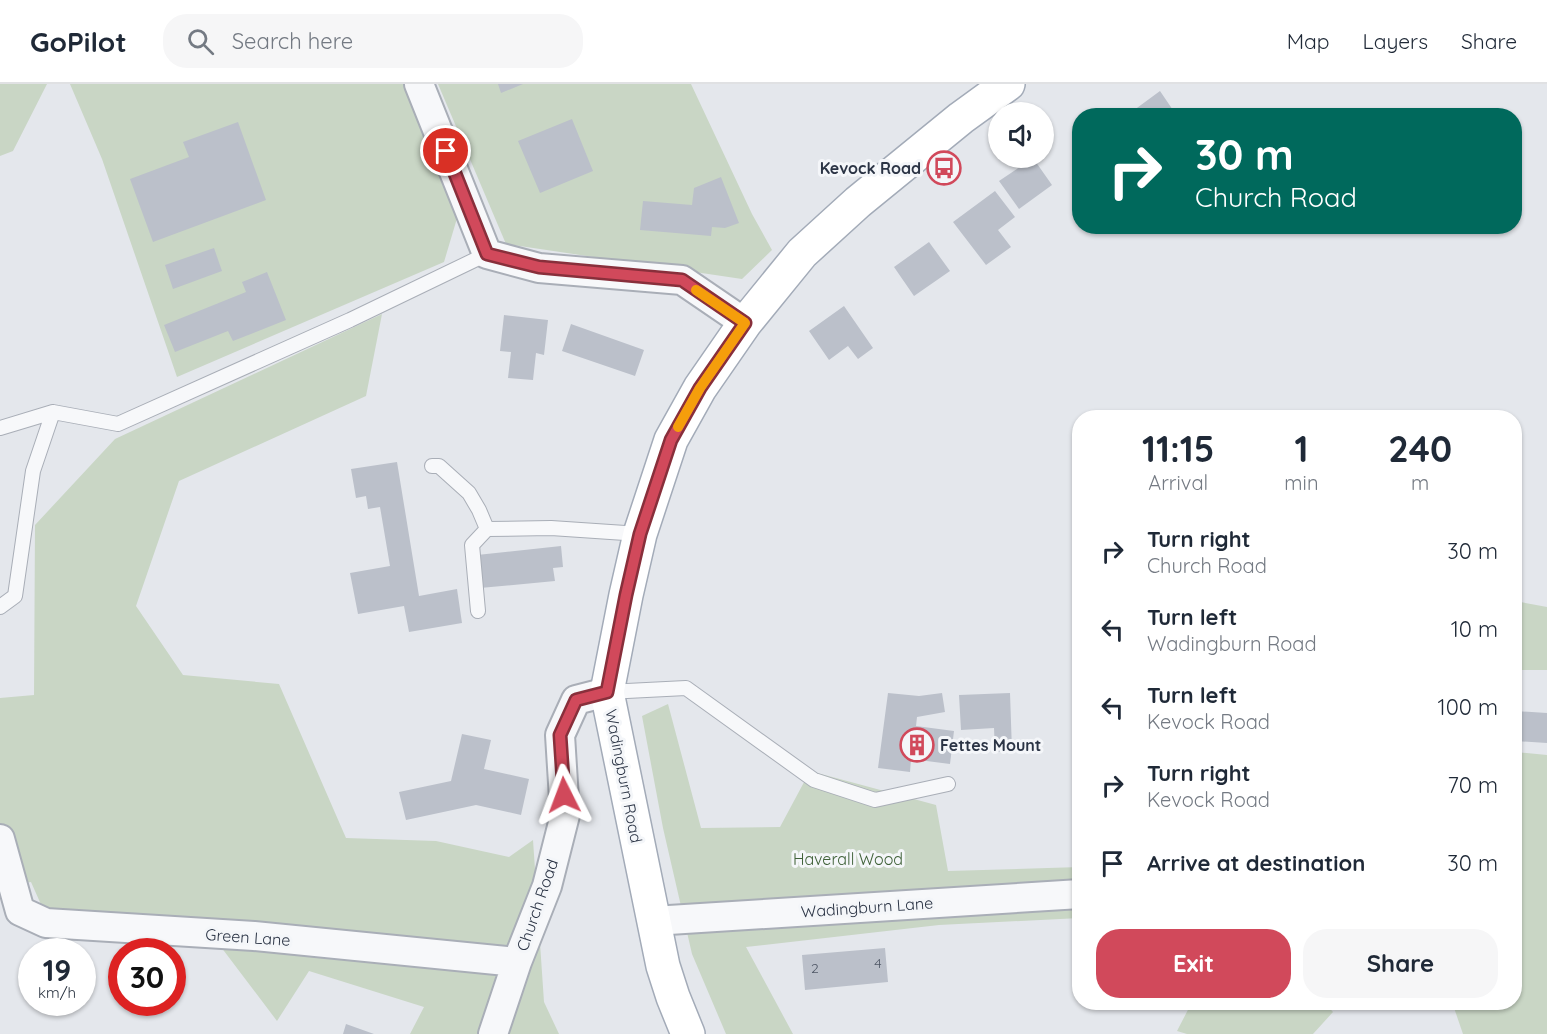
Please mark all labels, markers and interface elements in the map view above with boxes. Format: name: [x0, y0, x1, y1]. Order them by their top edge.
search box: [163, 14, 583, 68]
text: GoPilot: [30, 24, 127, 59]
icon: search: [184, 25, 217, 58]
text: Search here: [232, 27, 353, 55]
text: Map: [1287, 28, 1330, 54]
text: Layers: [1363, 28, 1428, 54]
text: Share: [1461, 28, 1517, 54]
map controls: [988, 102, 1054, 168]
button: sound: [988, 102, 1054, 168]
pin: [420, 125, 471, 176]
text: 30 m: [1195, 128, 1294, 181]
icon: right: [1096, 132, 1174, 210]
icon: arrive: [429, 134, 462, 167]
bus stop icon: Kevock Road: [926, 150, 962, 186]
place label: Kevock Road: [820, 158, 921, 178]
text: Church Road: [1195, 180, 1357, 214]
text: 11:15: [1142, 426, 1214, 471]
text: 1: [1294, 426, 1308, 471]
text: 240: [1388, 426, 1452, 471]
text: Arrival: [1148, 470, 1208, 495]
text: min: [1284, 470, 1318, 495]
text: m: [1411, 470, 1429, 495]
text: Turn right: [1147, 525, 1251, 553]
icon: right: [1096, 535, 1129, 568]
text: 30 m: [1447, 537, 1498, 565]
text: Church Road: [1147, 553, 1267, 578]
text: Turn left: [1147, 603, 1237, 631]
icon: left: [1096, 613, 1129, 646]
text: 10 m: [1451, 615, 1498, 643]
text: Wadingburn Road: [1147, 631, 1317, 656]
text: Turn left: [1147, 681, 1237, 709]
icon: left: [1096, 691, 1129, 724]
text: 100 m: [1438, 693, 1498, 721]
street label: Wadingburn Road: [601, 708, 647, 844]
text: Kevock Road: [1147, 709, 1270, 734]
building icon: Fettes Mount: [899, 727, 935, 763]
place label: Fettes Mount: [940, 735, 1041, 755]
text: Turn right: [1147, 759, 1251, 787]
position arrow: [532, 763, 596, 827]
icon: right: [1096, 769, 1129, 802]
text: 70 m: [1448, 771, 1498, 799]
text: Kevock Road: [1147, 787, 1270, 812]
icon: arrive: [1096, 847, 1129, 880]
park label: Haverall Wood: [793, 849, 903, 869]
text: Arrive at destination: [1147, 849, 1365, 877]
text: 30 m: [1447, 849, 1498, 877]
street label: Church Road: [512, 856, 562, 954]
street label: Wadingburn Lane: [800, 892, 934, 922]
street label: Green Lane: [205, 924, 291, 950]
button: Exit: [1096, 929, 1291, 998]
button: Share: [1303, 929, 1498, 998]
speed limit sign: 30: [108, 938, 186, 1016]
text: 19: [43, 951, 71, 989]
house number: 4: [874, 954, 882, 972]
house number: 2: [811, 959, 819, 977]
text: km/h: [38, 983, 76, 1002]

